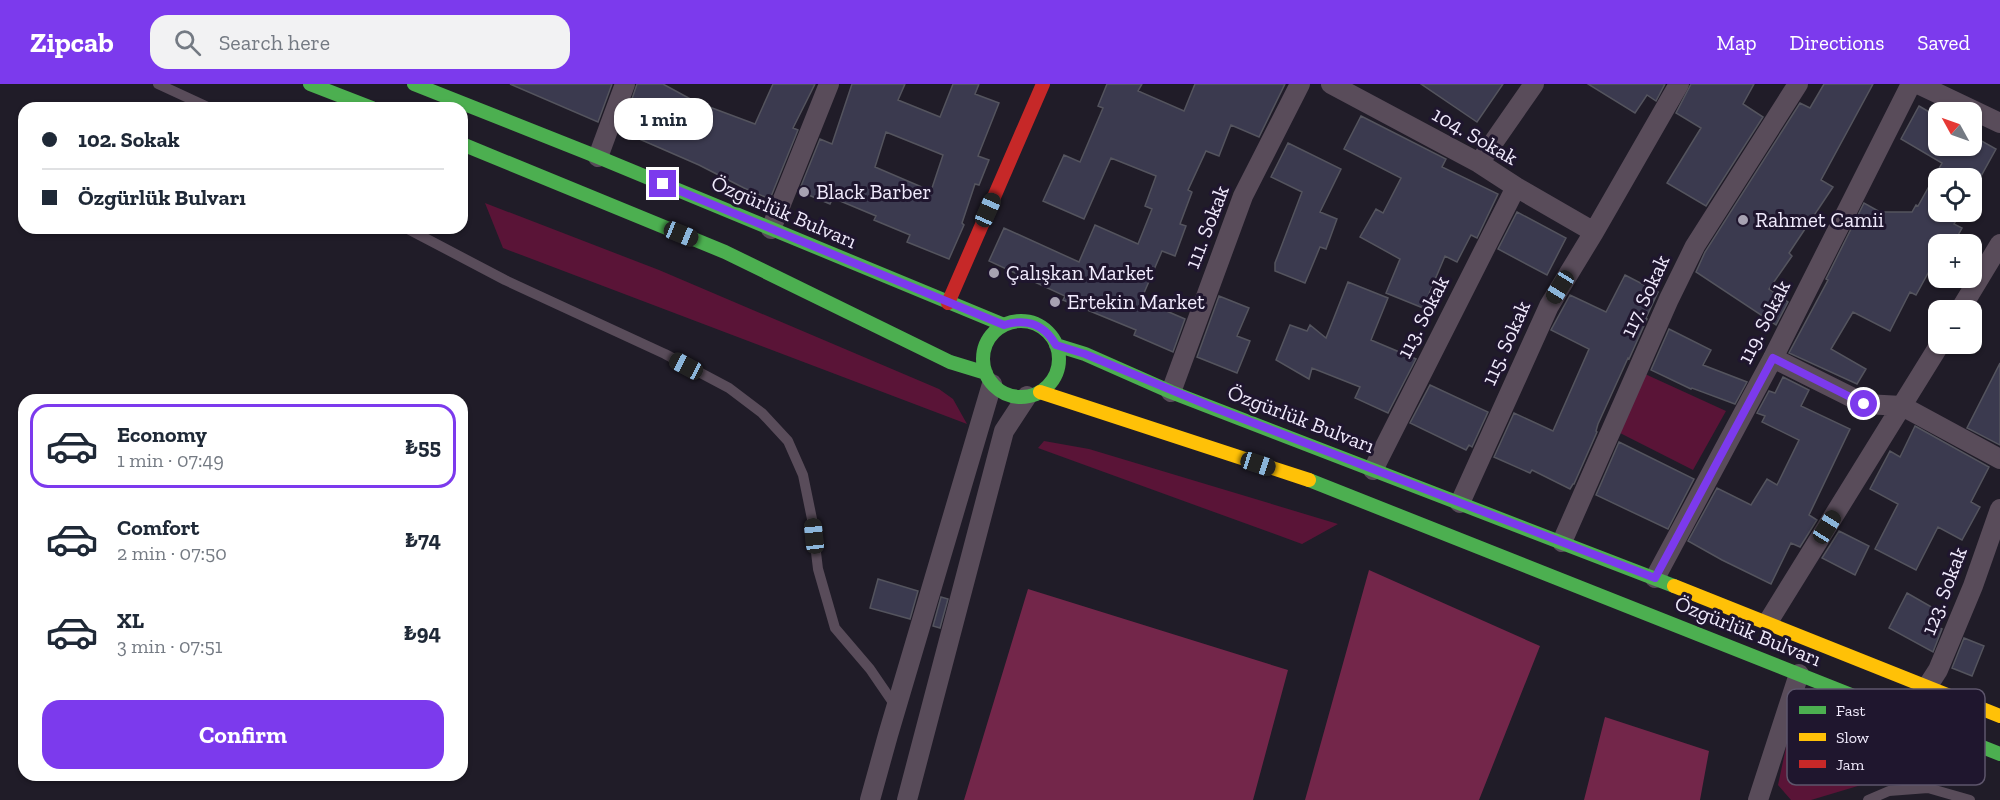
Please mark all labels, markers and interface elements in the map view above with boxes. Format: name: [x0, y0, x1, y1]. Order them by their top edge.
search box: [150, 15, 570, 69]
text: Zipcab: [30, 26, 114, 59]
icon: search: [171, 26, 204, 59]
text: Search here: [219, 29, 330, 56]
text: Map: [1717, 30, 1757, 55]
text: Directions: [1790, 30, 1884, 55]
text: Saved: [1917, 30, 1970, 55]
callout: 1 min: [614, 97, 712, 139]
street label: 104. Sokak: [1428, 101, 1523, 170]
north arrow: [1928, 102, 1982, 156]
map controls: [1928, 102, 1982, 354]
text: 1 min: [640, 107, 687, 131]
text: 102. Sokak: [78, 126, 180, 153]
button: locate: [1928, 168, 1982, 222]
route end: [649, 170, 676, 197]
street label: Özgürlük Bulvarı: [708, 170, 861, 253]
place label: Black Barber: [816, 179, 931, 204]
street label: 111. Sokak: [1179, 181, 1234, 272]
text: Özgürlük Bulvarı: [78, 184, 246, 211]
marker: Black Barber: [797, 185, 811, 199]
car: [972, 190, 1004, 230]
place label: Rahmet Camii: [1755, 207, 1884, 232]
marker: Rahmet Camii: [1736, 213, 1750, 227]
car: [661, 219, 701, 249]
button: +: [1928, 234, 1982, 288]
street label: 117. Sokak: [1615, 251, 1674, 341]
place label: Çalışkan Market: [1006, 260, 1154, 285]
marker: Çalışkan Market: [987, 266, 1001, 280]
car: [1543, 267, 1577, 307]
street label: 113. Sokak: [1391, 271, 1454, 362]
street label: 119. Sokak: [1732, 276, 1795, 368]
place label: Ertekin Market: [1067, 289, 1205, 314]
marker: Ertekin Market: [1048, 295, 1062, 309]
street label: 115. Sokak: [1476, 297, 1535, 389]
button: −: [1928, 300, 1982, 354]
car: [666, 350, 706, 382]
street label: Özgürlük Bulvarı: [1224, 379, 1378, 458]
route start: [1850, 390, 1877, 417]
icon: car: [45, 419, 99, 473]
text: Economy: [117, 421, 207, 448]
text: ₺55: [405, 433, 441, 460]
text: 1 min · 07:49: [117, 448, 224, 472]
car: [1238, 450, 1278, 478]
car: [1810, 507, 1844, 547]
icon: car: [45, 512, 99, 566]
text: Comfort: [117, 514, 199, 541]
car: [803, 517, 825, 555]
text: ₺74: [405, 526, 441, 553]
text: 2 min · 07:50: [117, 541, 227, 565]
street label: 123. Sokak: [1915, 543, 1972, 638]
street label: Özgürlük Bulvarı: [1671, 590, 1825, 671]
icon: car: [45, 605, 99, 659]
text: XL: [117, 607, 144, 634]
text: ₺94: [403, 619, 441, 646]
text: 3 min · 07:51: [117, 634, 222, 658]
legend: [1787, 689, 1985, 785]
button: Confirm: [42, 700, 444, 769]
text: Fast: [1836, 701, 1865, 720]
text: Slow: [1836, 728, 1870, 747]
text: Jam: [1836, 755, 1865, 774]

